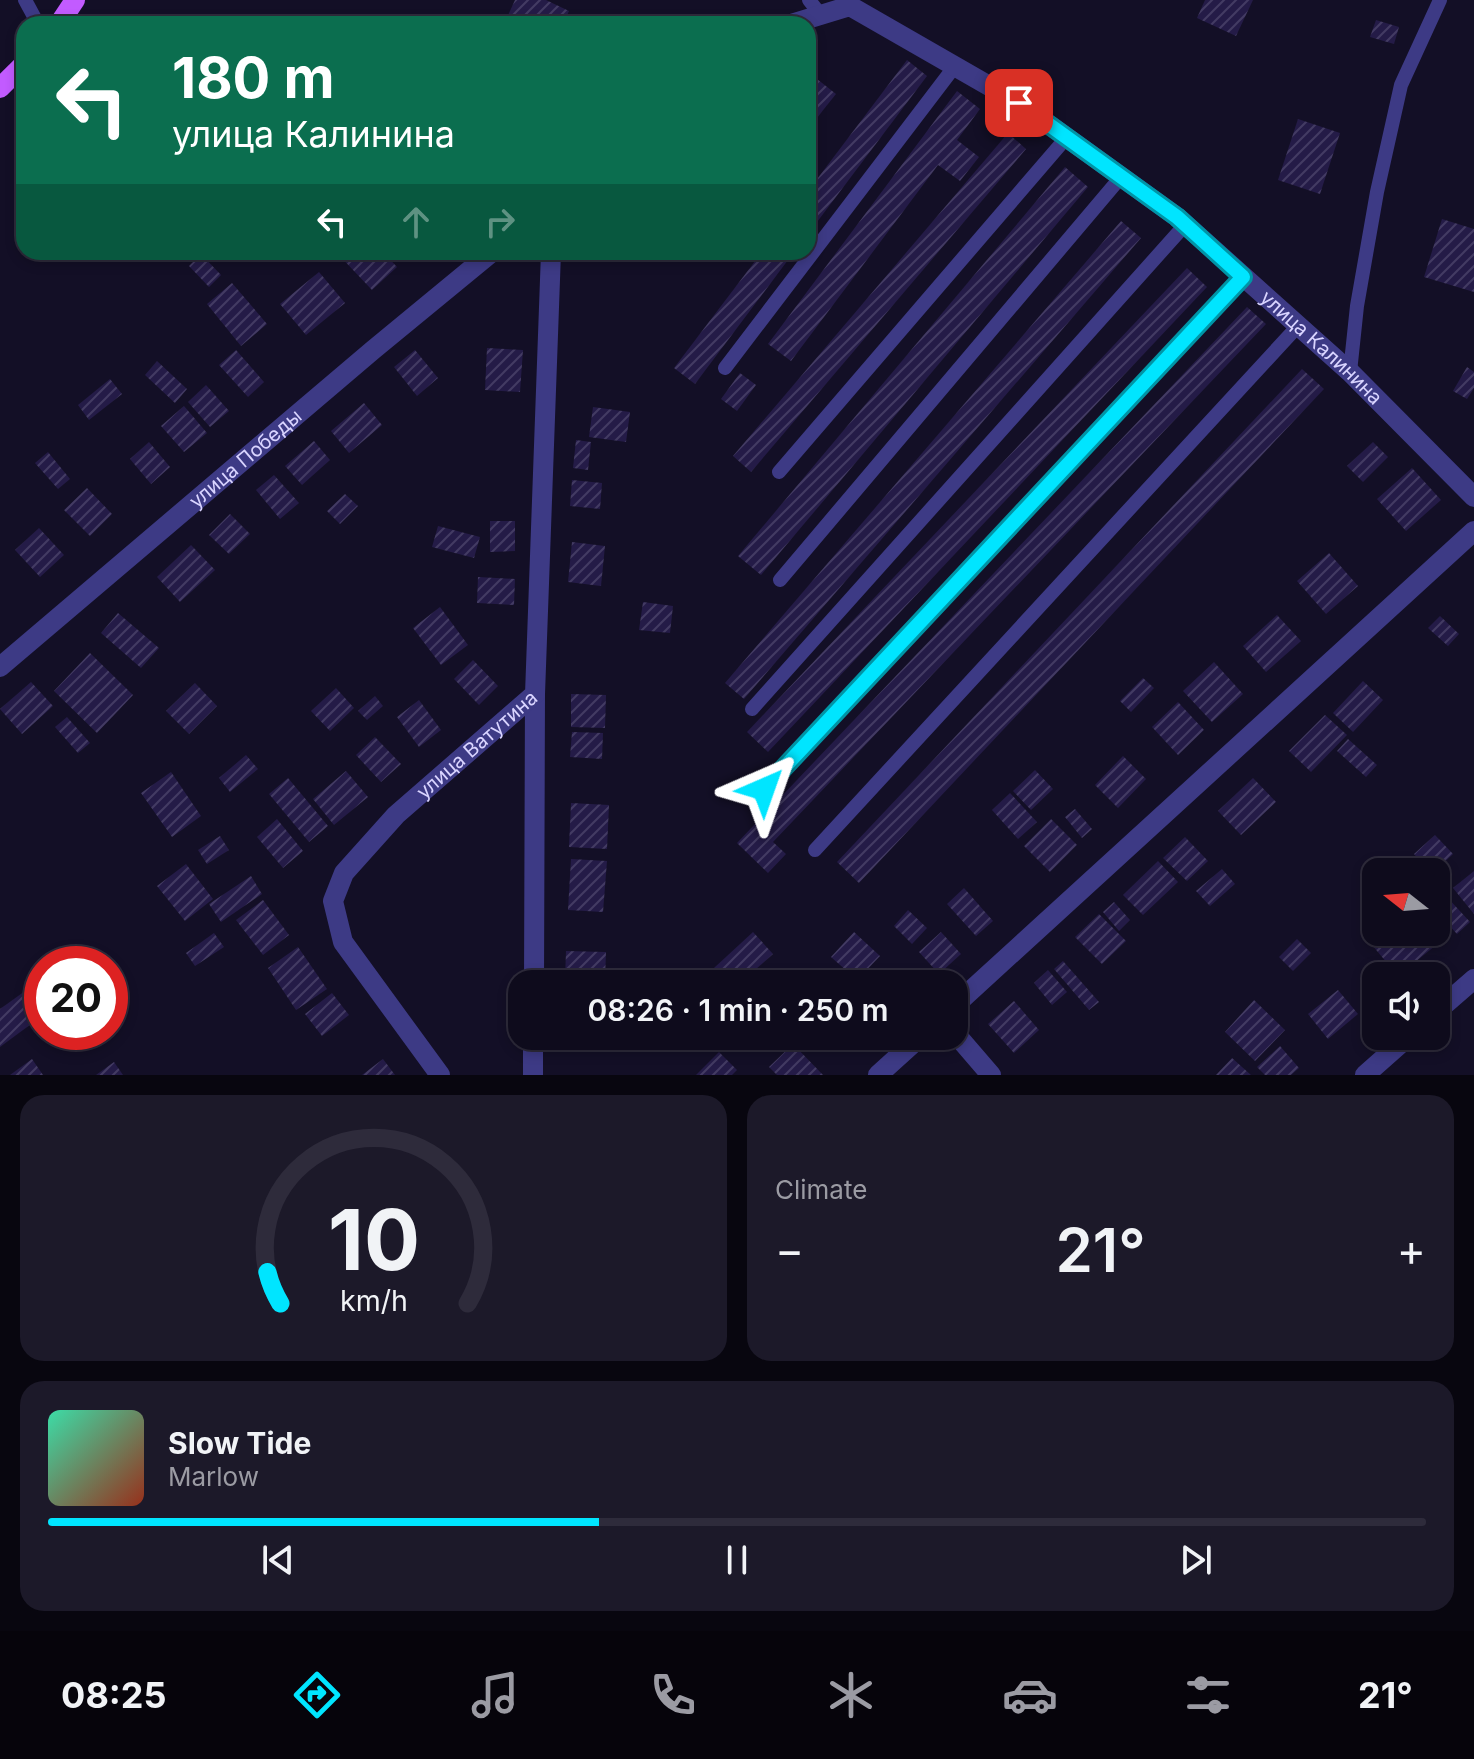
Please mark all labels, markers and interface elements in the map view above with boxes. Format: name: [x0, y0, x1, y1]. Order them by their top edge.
text: 180 m: [172, 44, 335, 112]
icon: left: [40, 48, 144, 152]
pin: [985, 69, 1053, 137]
icon: arrive: [997, 81, 1041, 125]
text: улица Калинина: [172, 112, 455, 156]
icon: left: [310, 200, 354, 244]
icon: ahead: [394, 200, 438, 244]
icon: right: [478, 200, 522, 244]
street label: улица Калинина: [1255, 285, 1387, 410]
street label: улица Победы: [184, 404, 307, 513]
street label: улица Ватутина: [411, 685, 542, 804]
position arrow: [722, 747, 806, 831]
north arrow: [1362, 858, 1450, 946]
map controls: [1362, 858, 1450, 1050]
speed limit sign: 20: [24, 946, 128, 1050]
button: sound: [1362, 962, 1450, 1050]
text: 08:26 · 1 min · 250 m: [587, 992, 889, 1028]
text: Climate: [775, 1174, 867, 1205]
text: 10: [328, 1189, 419, 1290]
text: 21°: [1055, 1214, 1146, 1286]
text: −: [775, 1223, 804, 1277]
text: +: [1397, 1223, 1426, 1277]
text: km/h: [340, 1283, 407, 1318]
text: Slow Tide: [168, 1425, 311, 1461]
text: Marlow: [168, 1461, 259, 1492]
icon: previous: [256, 1538, 300, 1582]
icon: pause: [715, 1538, 759, 1582]
icon: next: [1174, 1538, 1218, 1582]
icon: directions: [289, 1667, 345, 1723]
icon: music: [467, 1667, 523, 1723]
icon: phone: [645, 1667, 701, 1723]
icon: climate: [823, 1667, 879, 1723]
icon: car: [1002, 1667, 1058, 1723]
icon: filters: [1180, 1667, 1236, 1723]
text: 08:25: [61, 1673, 167, 1717]
text: 21°: [1358, 1673, 1413, 1717]

